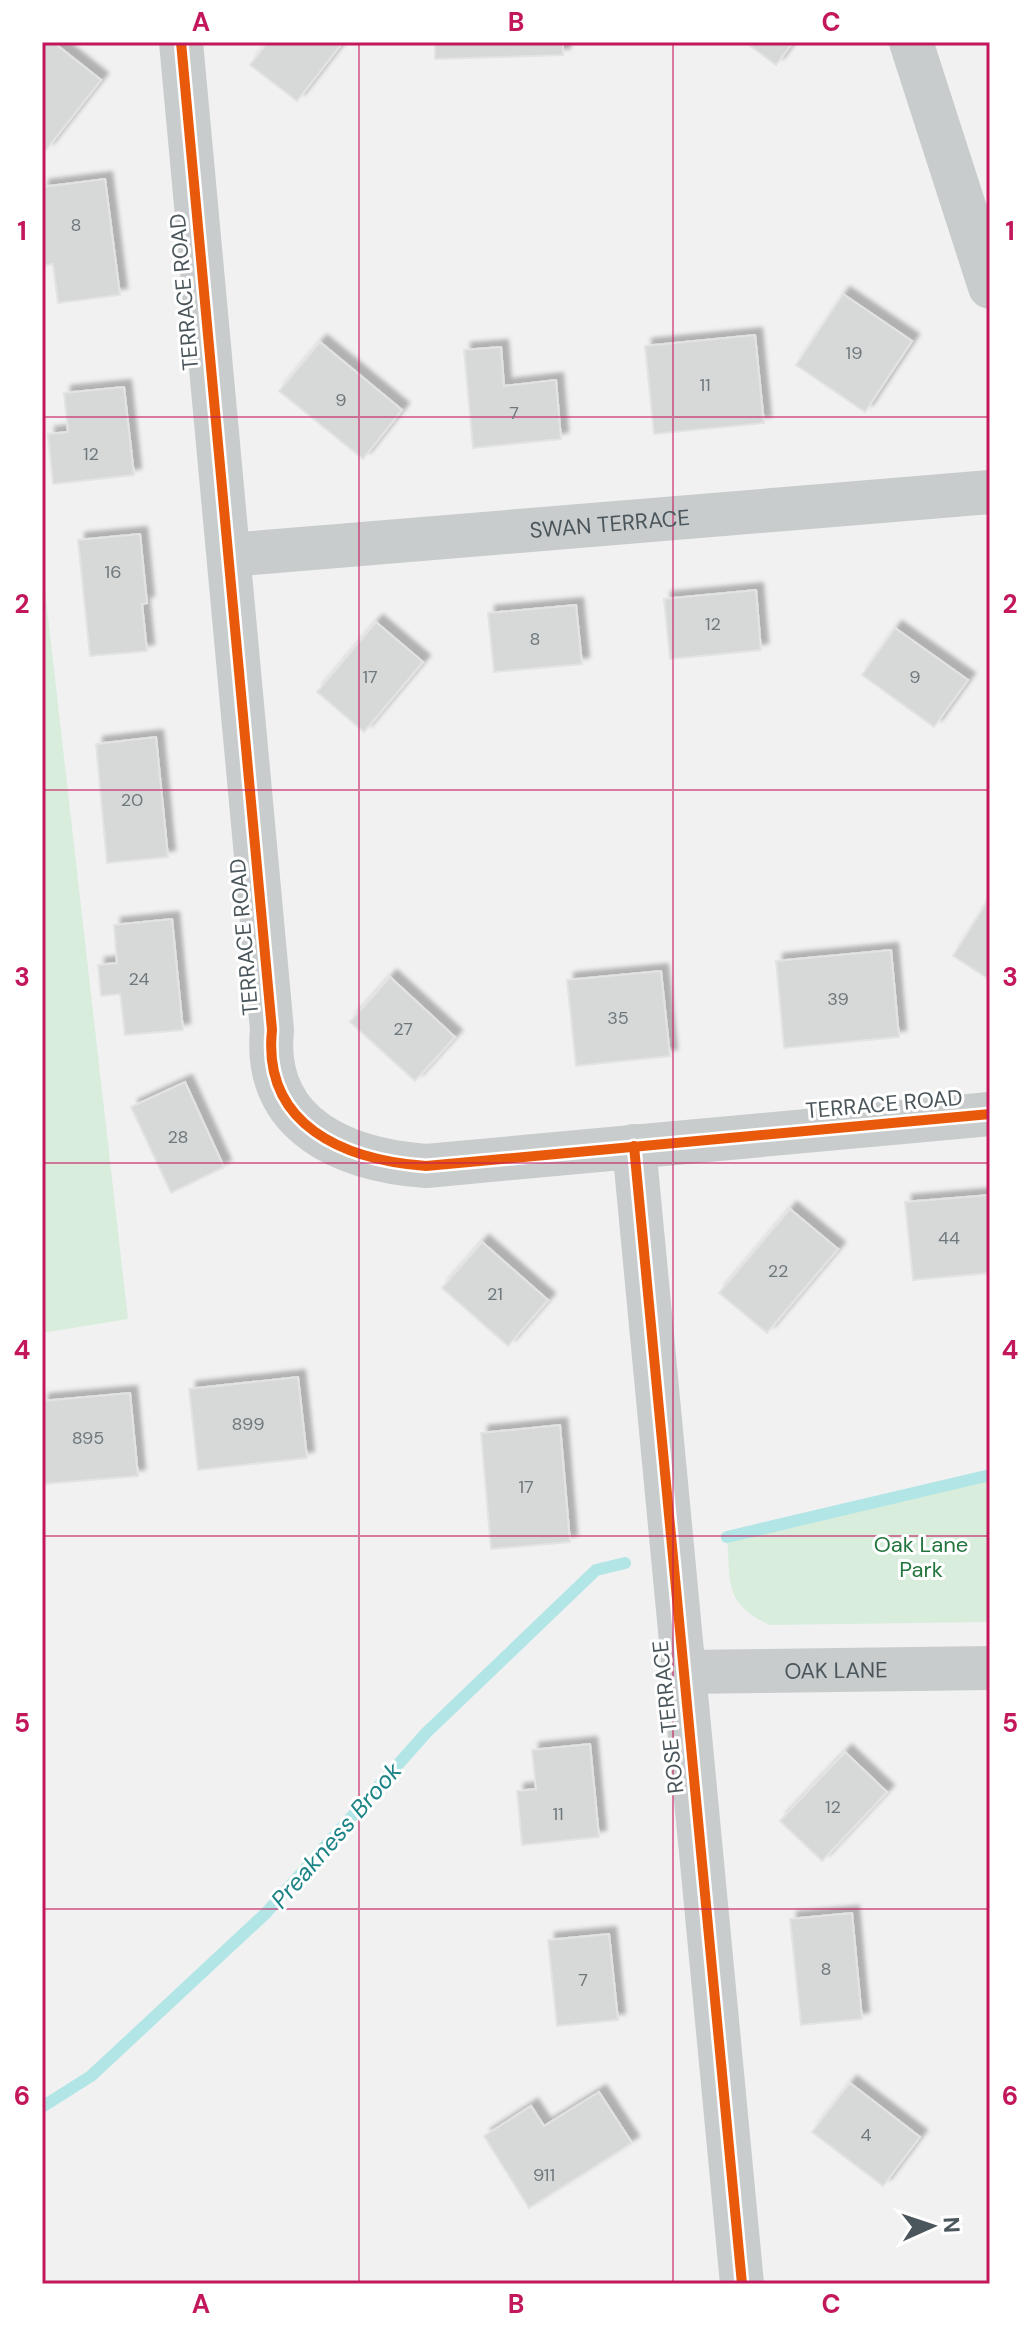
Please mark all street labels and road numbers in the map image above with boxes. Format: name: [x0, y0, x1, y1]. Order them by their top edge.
street label: TERRACE ROAD: [163, 212, 205, 372]
street label: SWAN TERRACE: [528, 502, 691, 545]
street label: TERRACE ROAD: [223, 857, 265, 1017]
street label: TERRACE ROAD: [804, 1083, 964, 1125]
street label: ROSE TERRACE: [646, 1639, 690, 1795]
street label: OAK LANE: [784, 1655, 888, 1685]

